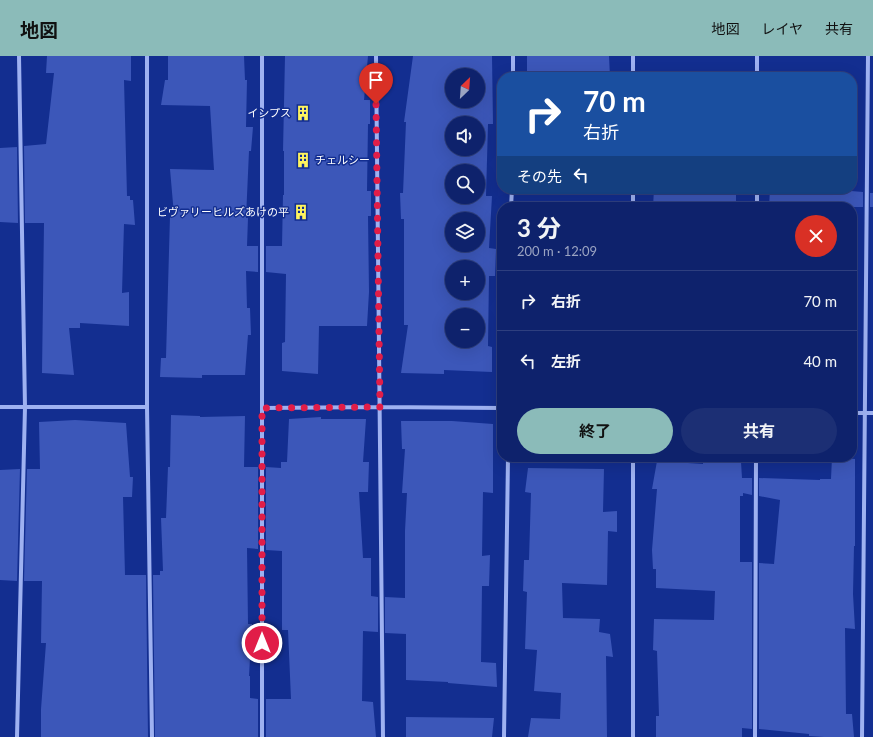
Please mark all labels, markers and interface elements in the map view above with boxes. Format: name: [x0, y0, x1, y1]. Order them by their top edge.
text: 地図: [20, 18, 58, 41]
text: 地図: [711, 20, 739, 37]
text: レイヤ: [761, 20, 803, 37]
text: 共有: [825, 20, 853, 37]
pin: [359, 63, 393, 104]
north arrow: [445, 68, 485, 108]
map controls: [445, 68, 485, 348]
icon: arrive: [365, 69, 387, 91]
text: 70 m: [583, 84, 646, 118]
icon: right: [517, 88, 569, 140]
building icon: インプス: [294, 104, 312, 122]
place label: インプス: [247, 106, 291, 119]
button: sound: [445, 116, 485, 156]
text: 右折: [583, 121, 619, 143]
building icon: チェルシー: [294, 151, 312, 169]
place label: チェルシー: [315, 153, 370, 166]
button: search: [445, 164, 485, 204]
icon: left: [570, 164, 592, 186]
text: その先: [517, 167, 562, 185]
building icon: ビヴァリーヒルズあけの平: [292, 203, 310, 221]
place label: ビヴァリーヒルズあけの平: [157, 205, 289, 218]
button: layers: [445, 212, 485, 252]
text: 3 分: [517, 213, 561, 242]
button: close: [795, 215, 837, 257]
text: 200 m · 12:09: [517, 243, 597, 259]
button: +: [445, 260, 485, 300]
icon: right: [517, 290, 539, 312]
text: 右折: [551, 292, 581, 310]
text: 70 m: [803, 292, 837, 310]
button: −: [445, 308, 485, 348]
icon: left: [517, 350, 539, 372]
text: 左折: [551, 352, 581, 370]
text: 40 m: [803, 352, 837, 370]
button: 終了: [517, 408, 673, 454]
button: 共有: [681, 408, 837, 454]
position arrow: [241, 622, 283, 664]

